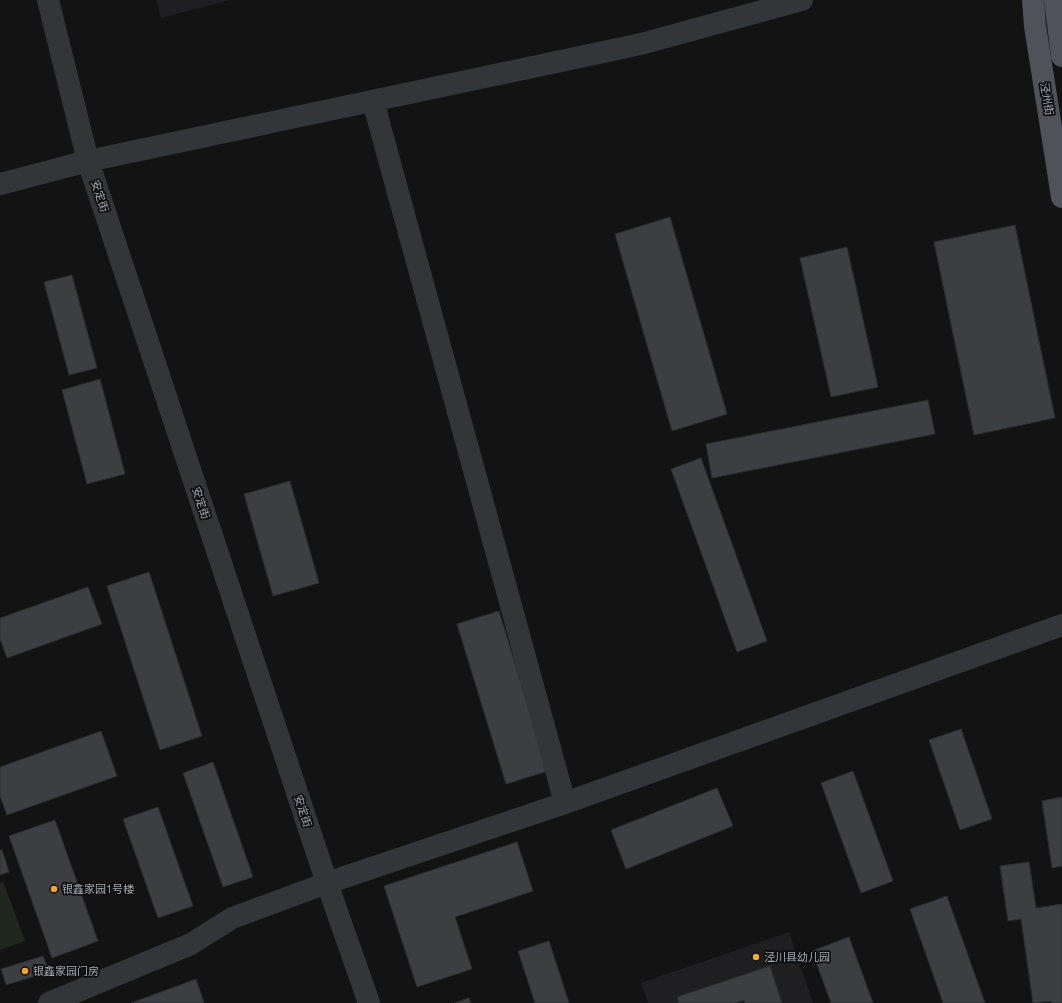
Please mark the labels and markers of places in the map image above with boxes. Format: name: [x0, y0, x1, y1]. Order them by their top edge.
place label: 银鑫家园1号楼: [62, 883, 134, 895]
marker: 银鑫家园1号楼: [49, 884, 59, 894]
place label: 泾川县幼儿园: [764, 951, 830, 963]
marker: 泾川县幼儿园: [751, 952, 761, 962]
place label: 银鑫家园门房: [33, 965, 99, 977]
marker: 银鑫家园门房: [20, 966, 30, 976]

